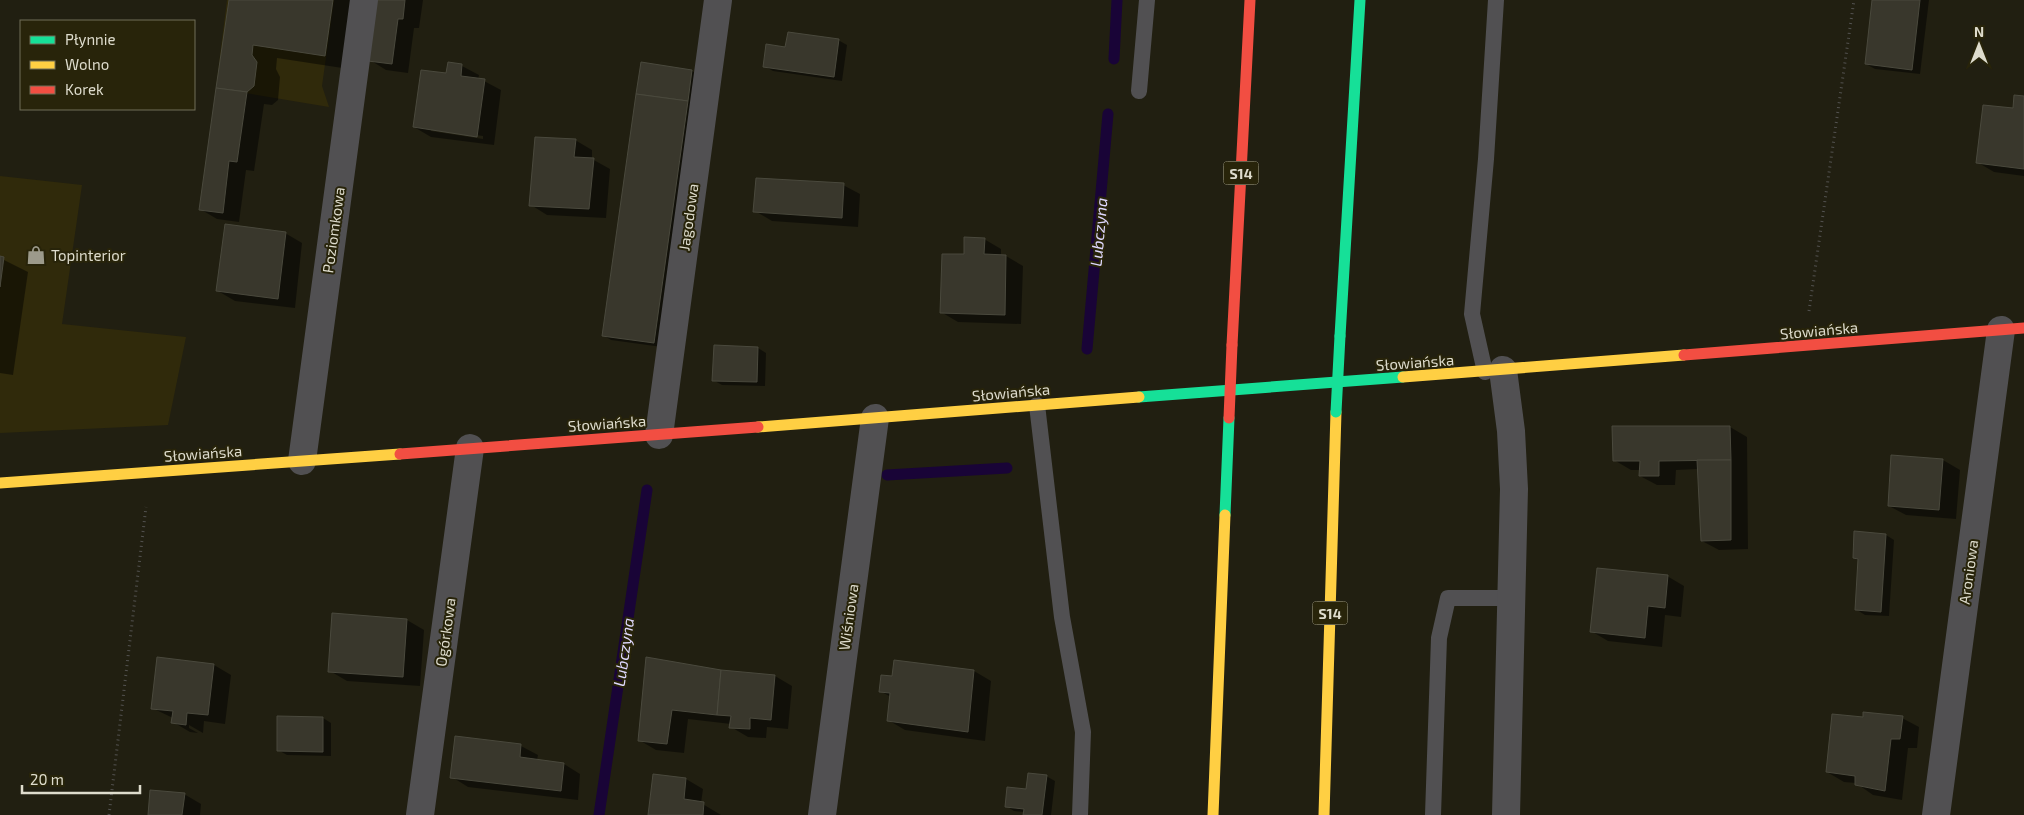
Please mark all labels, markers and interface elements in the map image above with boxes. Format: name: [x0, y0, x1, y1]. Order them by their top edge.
legend: [20, 20, 195, 110]
north arrow: [1954, 20, 2004, 70]
text: N: [1974, 23, 1984, 40]
text: Płynnie: [65, 30, 116, 48]
text: Wolno: [65, 55, 109, 73]
text: Korek: [65, 80, 104, 98]
road number: S14: [1224, 162, 1258, 184]
street label: Jagodowa: [674, 182, 702, 252]
street label: Poziomkowa: [318, 186, 348, 274]
water label: Lubczyna: [1086, 197, 1111, 267]
shop icon: Topinterior: [25, 244, 47, 266]
place label: Topinterior: [51, 246, 126, 264]
street label: Słowiańska: [1779, 318, 1859, 342]
street label: Słowiańska: [1375, 350, 1455, 374]
street label: Słowiańska: [971, 380, 1051, 404]
street label: Słowiańska: [567, 411, 647, 435]
street label: Słowiańska: [163, 441, 243, 465]
street label: Aroniowa: [1955, 538, 1981, 606]
street label: Wiśniowa: [834, 583, 862, 651]
street label: Ogórkowa: [431, 596, 459, 668]
road number: S14: [1312, 602, 1348, 624]
water label: Lubczyna: [609, 616, 638, 688]
scale bar: [22, 762, 140, 794]
text: 20 m: [30, 770, 64, 788]

